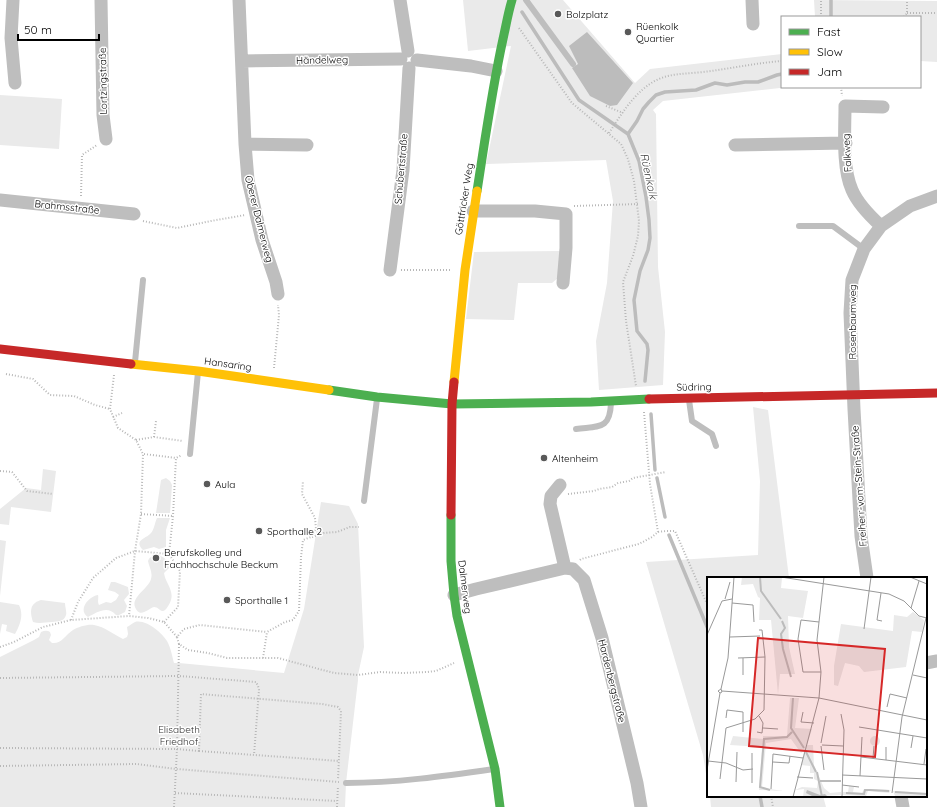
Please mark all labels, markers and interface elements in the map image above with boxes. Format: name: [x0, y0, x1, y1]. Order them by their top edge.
place label: Bolzplatz: [566, 8, 608, 21]
marker: Bolzplatz: [553, 9, 563, 19]
scale bar: [18, 16, 99, 42]
legend: [781, 16, 921, 88]
place label: Rüenkolk Quartier: [636, 20, 679, 45]
text: 50 m: [24, 22, 52, 37]
text: Fast: [817, 24, 841, 39]
marker: Rüenkolk Quartier: [623, 27, 633, 37]
text: Slow: [817, 44, 843, 59]
street label: Lortzingstraße: [96, 47, 110, 115]
street label: Händelweg: [296, 53, 348, 67]
text: Jam: [817, 64, 842, 79]
street label: Schubertstraße: [391, 133, 411, 205]
street label: Falkweg: [840, 133, 854, 173]
water label: Rüenkolk: [637, 152, 661, 201]
street label: Göttfricker Weg: [452, 162, 476, 236]
street label: Oberer Dalmerweg: [242, 174, 276, 264]
street label: Brahmsstraße: [34, 197, 101, 217]
street label: Rosenbaumweg: [846, 285, 859, 360]
street label: Hansaring: [203, 354, 253, 374]
street label: Südring: [676, 380, 712, 394]
street label: Freiherr-vom-Stein-Straße: [848, 425, 870, 547]
place label: Altenheim: [552, 452, 598, 465]
marker: Altenheim: [539, 453, 549, 463]
place label: Aula: [215, 478, 235, 491]
marker: Aula: [202, 479, 212, 489]
place label: Sporthalle 2: [267, 525, 323, 538]
marker: Sporthalle 2: [254, 526, 264, 536]
place label: Berufskolleg und Fachhochschule Beckum: [164, 546, 278, 571]
marker: Berufskolleg und Fachhochschule Beckum: [151, 553, 161, 563]
street label: Dalmerweg: [455, 559, 475, 615]
inset map: [707, 577, 927, 797]
place label: Sporthalle 1: [235, 594, 288, 607]
marker: Sporthalle 1: [222, 595, 232, 605]
street label: Hardenbergstraße: [595, 638, 629, 724]
park label: Elisabeth Friedhof: [158, 723, 200, 748]

